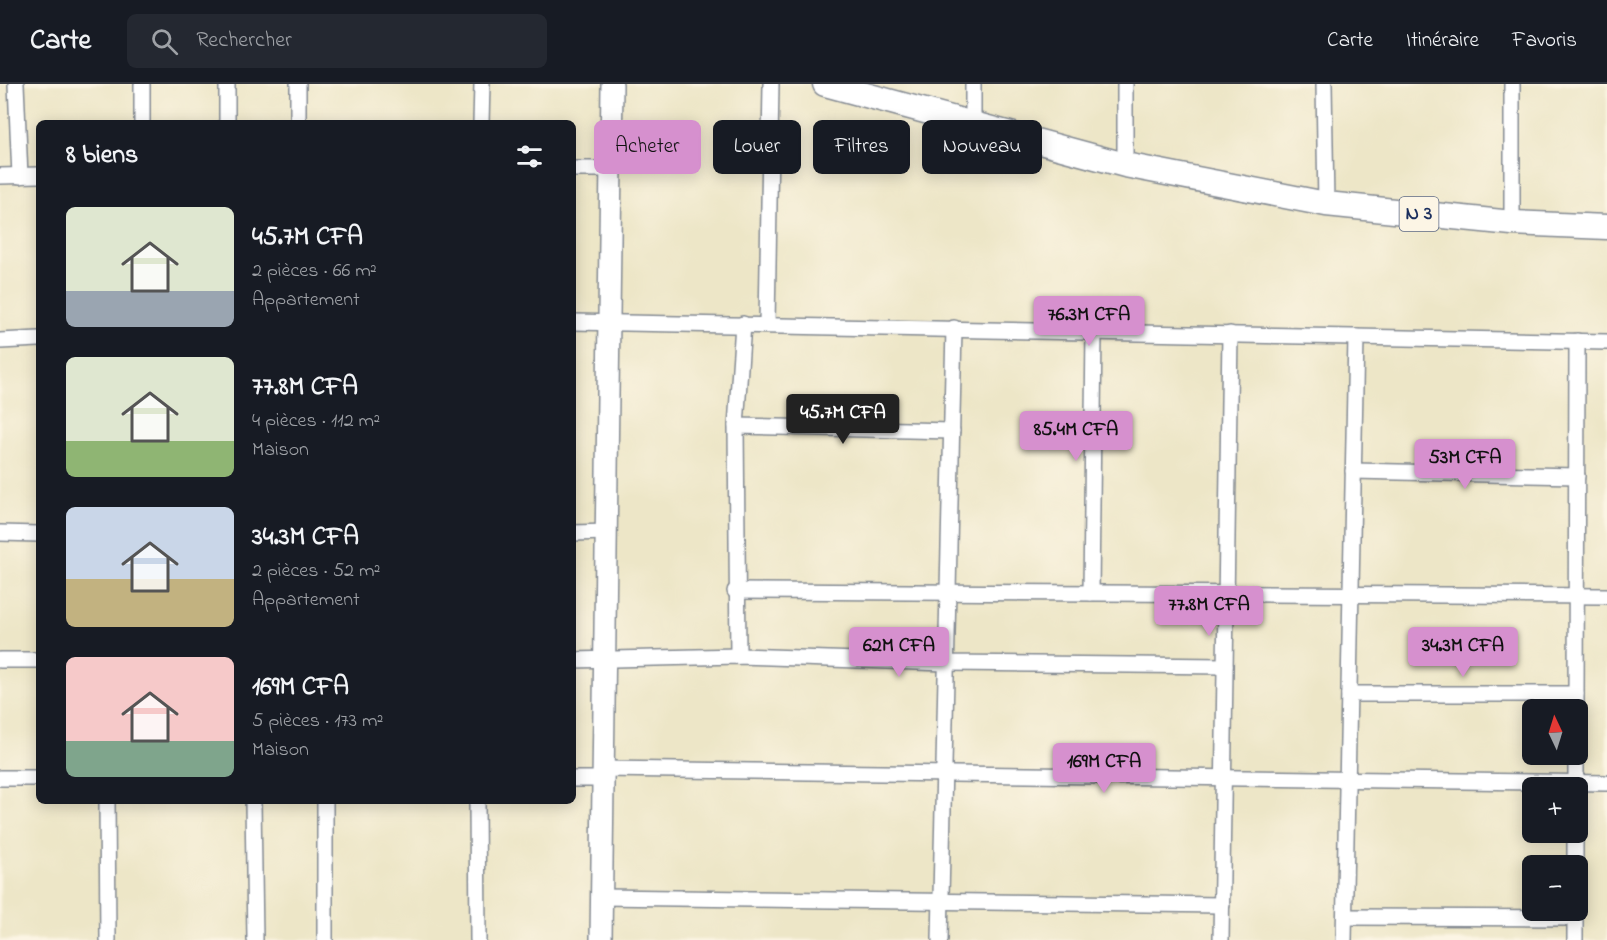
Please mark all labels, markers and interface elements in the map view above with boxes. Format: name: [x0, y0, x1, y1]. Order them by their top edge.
search box: [127, 14, 547, 68]
text: Carte: [30, 21, 91, 62]
icon: search: [148, 25, 181, 58]
text: Rechercher: [196, 25, 292, 57]
text: Carte: [1327, 26, 1373, 56]
text: Itinéraire: [1406, 26, 1479, 56]
text: Favoris: [1512, 26, 1577, 56]
chip: Acheter: [594, 120, 701, 174]
chip: Louer: [713, 120, 801, 174]
chip: Filtres: [813, 120, 910, 174]
chip: Nouveau: [922, 120, 1042, 174]
text: 8 biens: [66, 137, 138, 175]
icon: filters: [513, 140, 546, 173]
road number: N 3: [1400, 197, 1438, 231]
text: 45.7M CFA: [252, 219, 363, 257]
icon: home: [114, 231, 186, 303]
text: 2 pièces · 66 m²: [252, 257, 377, 286]
text: Appartement: [252, 286, 360, 315]
pin: 76.3M CFA: [1020, 296, 1158, 347]
text: 76.3M CFA: [1048, 301, 1130, 330]
text: 77.8M CFA: [252, 369, 358, 407]
icon: home: [114, 381, 186, 453]
pin: 45.7M CFA: [774, 394, 912, 445]
text: 45.7M CFA: [800, 399, 886, 428]
text: 4 pièces · 112 m²: [252, 407, 380, 436]
pin: 85.4M CFA: [1007, 411, 1145, 462]
text: 85.4M CFA: [1034, 416, 1118, 445]
text: Maison: [252, 436, 309, 465]
pin: 53M CFA: [1410, 439, 1520, 490]
text: 53M CFA: [1428, 444, 1502, 473]
text: 34.3M CFA: [252, 519, 359, 557]
icon: home: [114, 531, 186, 603]
text: 2 pièces · 52 m²: [252, 557, 381, 586]
text: Appartement: [252, 586, 360, 615]
pin: 77.8M CFA: [1140, 586, 1278, 637]
text: 77.8M CFA: [1168, 591, 1250, 620]
pin: 62M CFA: [844, 627, 954, 678]
pin: 34.3M CFA: [1394, 627, 1532, 678]
text: 62M CFA: [863, 632, 935, 661]
text: 34.3M CFA: [1422, 632, 1504, 661]
text: 169M CFA: [252, 669, 349, 707]
icon: home: [114, 681, 186, 753]
north arrow: [1522, 699, 1588, 765]
map controls: [1522, 699, 1588, 921]
text: 5 pièces · 173 m²: [252, 707, 383, 736]
text: Maison: [252, 736, 309, 765]
pin: 169M CFA: [1042, 743, 1166, 794]
text: 169M CFA: [1067, 748, 1141, 777]
button: +: [1522, 777, 1588, 843]
button: −: [1522, 855, 1588, 921]

